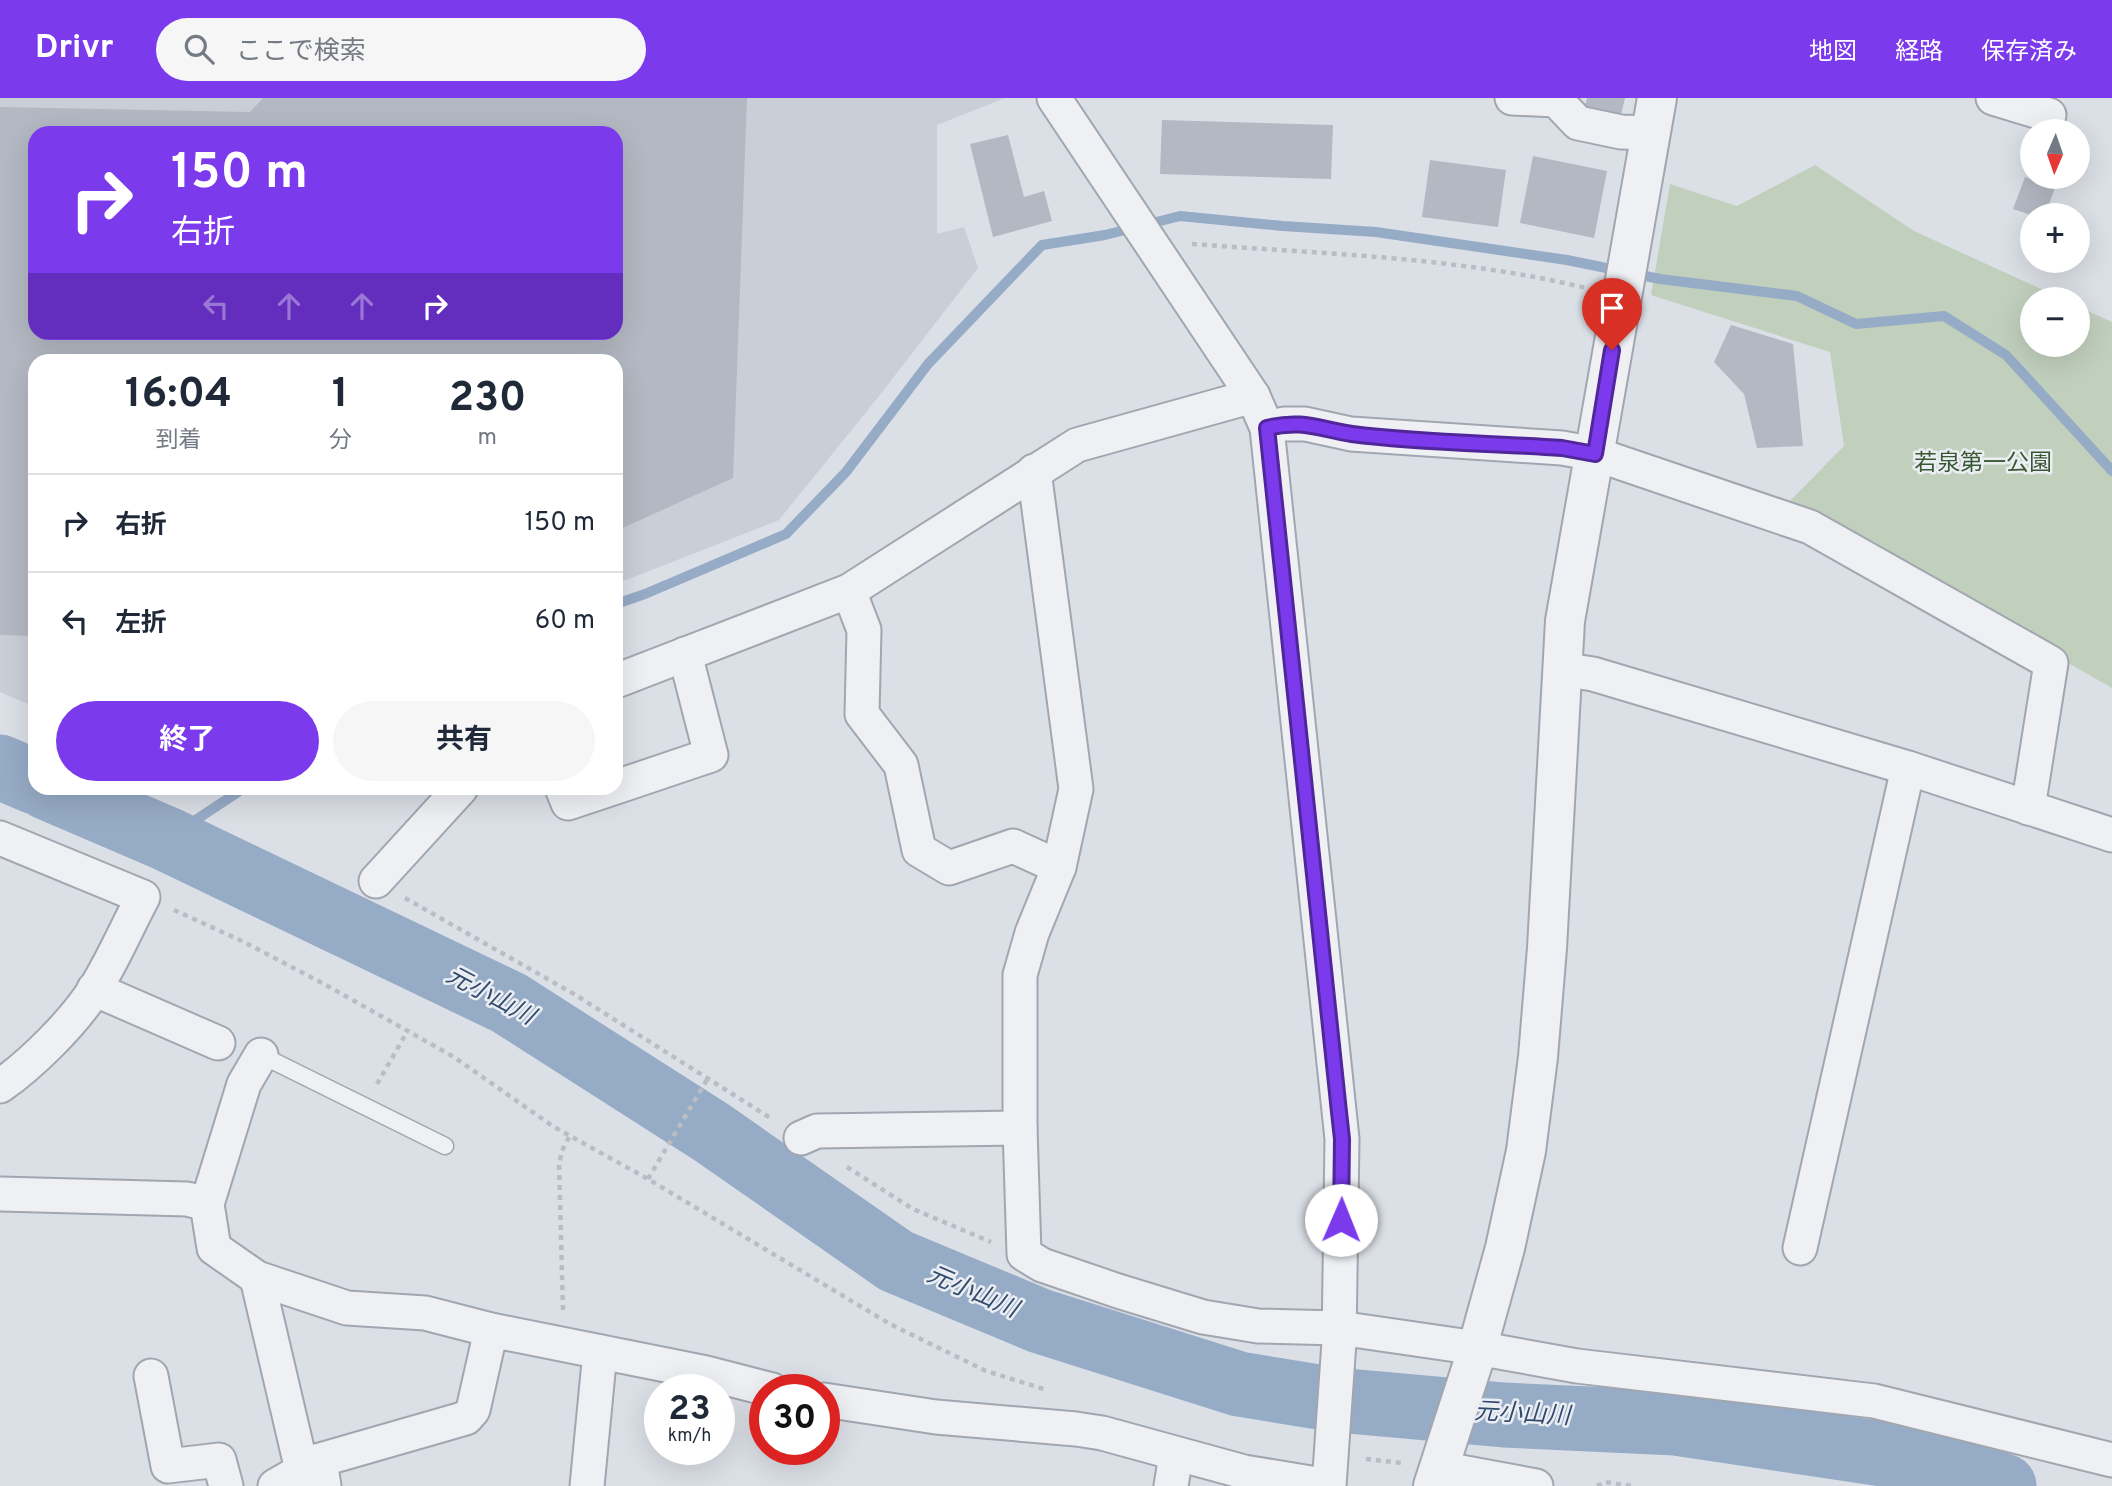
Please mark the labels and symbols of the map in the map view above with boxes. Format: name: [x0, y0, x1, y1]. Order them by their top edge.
north arrow: [2020, 119, 2090, 189]
pin: [1582, 278, 1642, 350]
park label: 若泉第一公園: [1914, 450, 2052, 479]
water label: 元小山川: [441, 961, 542, 1034]
position arrow: [1304, 1183, 1378, 1257]
water label: 元小山川: [922, 1260, 1025, 1327]
speed limit sign: 30: [749, 1374, 840, 1465]
water label: 元小山川: [1473, 1398, 1574, 1433]

